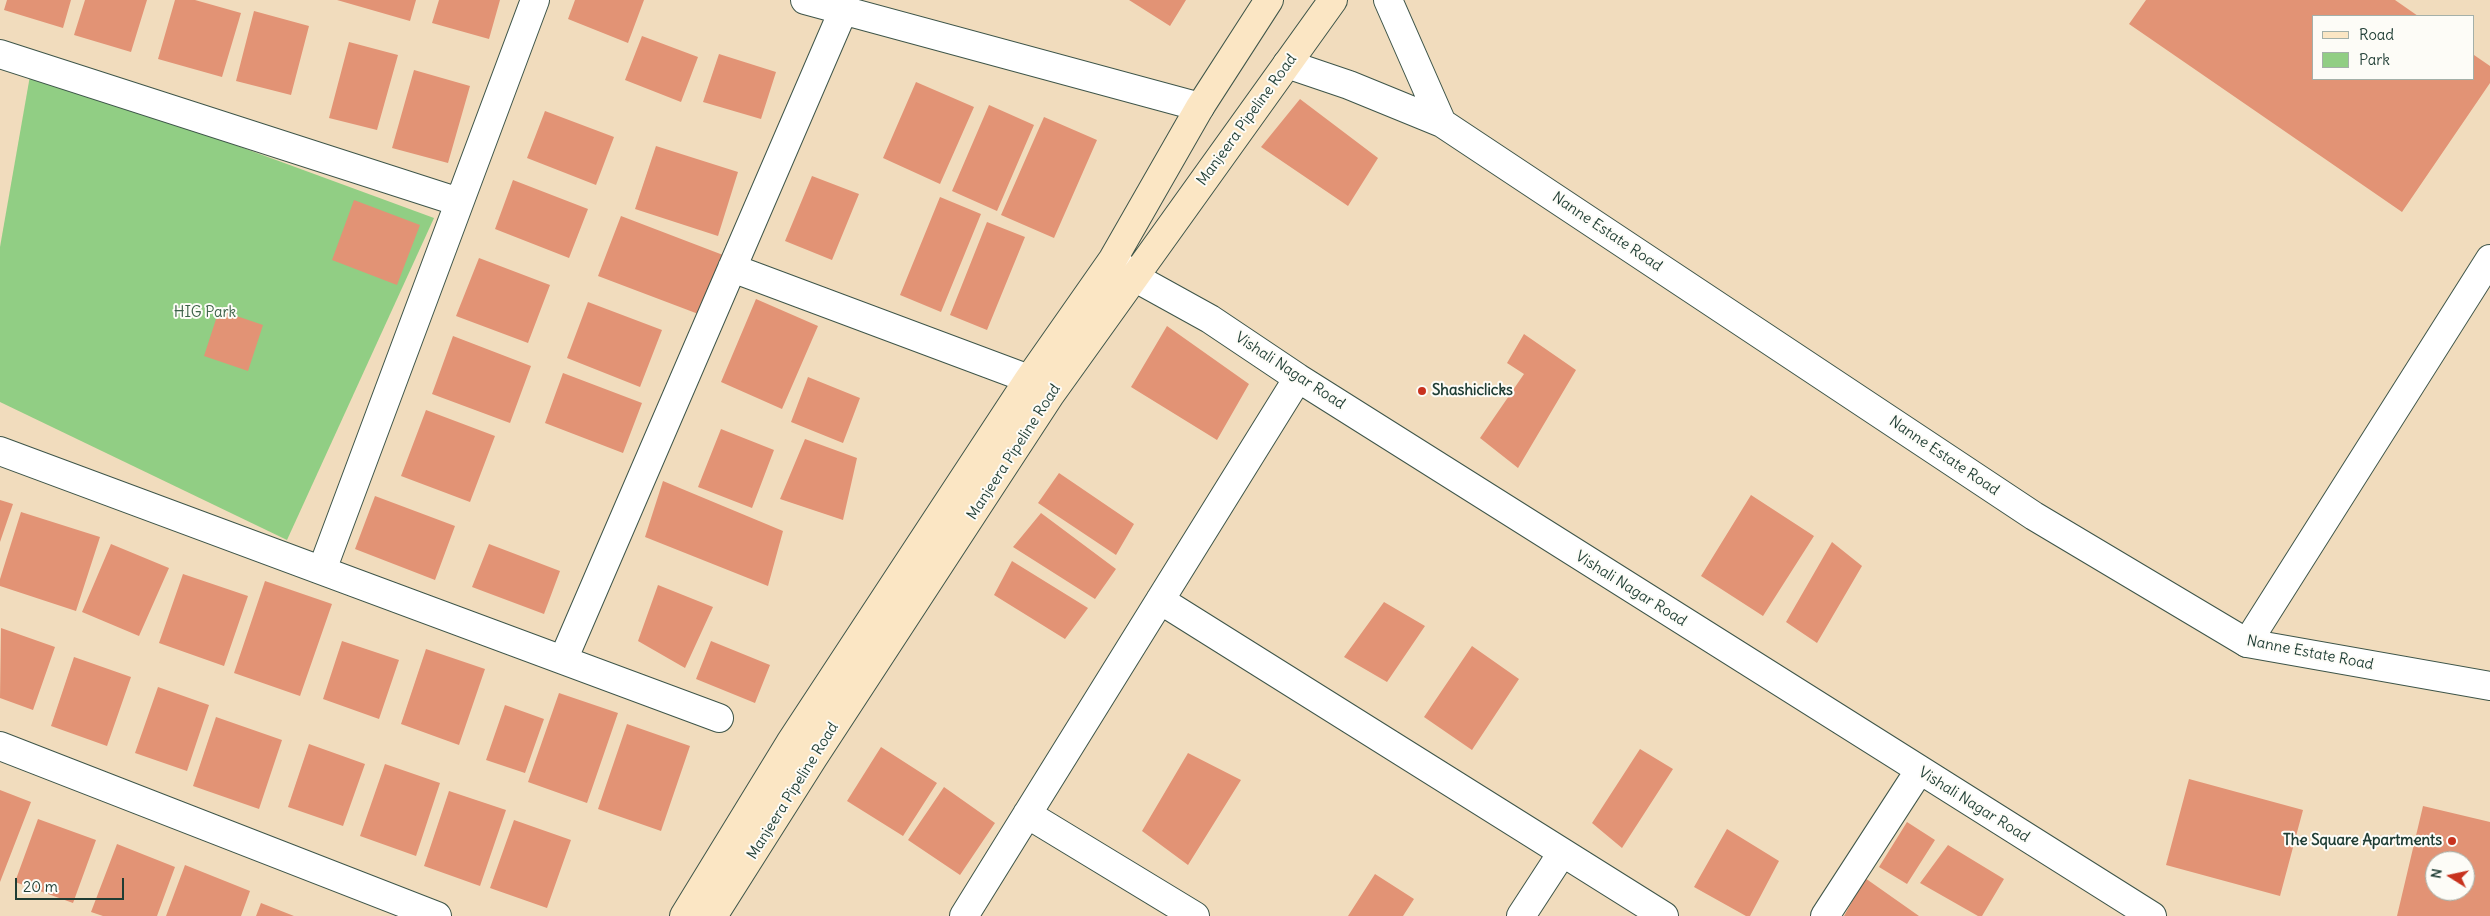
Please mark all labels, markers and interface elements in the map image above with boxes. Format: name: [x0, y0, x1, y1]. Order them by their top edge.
legend: [2312, 15, 2475, 80]
text: Road: [2359, 25, 2394, 44]
text: Park: [2359, 50, 2390, 69]
street label: Manjeera Pipeline Road: [1193, 51, 1301, 189]
street label: Nanne Estate Road: [1549, 189, 1665, 275]
park label: HIG Park: [174, 304, 236, 322]
street label: Vishali Nagar Road: [1232, 329, 1348, 413]
street label: Manjeera Pipeline Road: [963, 381, 1065, 523]
place label: Shashiclicks: [1432, 382, 1513, 400]
marker: Shashiclicks: [1416, 385, 1428, 397]
street label: Nanne Estate Road: [1886, 413, 2002, 499]
street label: Vishali Nagar Road: [1572, 548, 1690, 630]
street label: Nanne Estate Road: [2245, 632, 2375, 674]
street label: Manjeera Pipeline Road: [743, 719, 843, 863]
street label: Vishali Nagar Road: [1915, 764, 2033, 846]
place label: The Square Apartments: [2283, 832, 2442, 850]
marker: The Square Apartments: [2446, 835, 2458, 847]
north arrow: [2425, 851, 2475, 901]
text: N: [2427, 867, 2446, 880]
scale bar: [18, 868, 126, 900]
text: 20 m: [23, 877, 58, 896]

